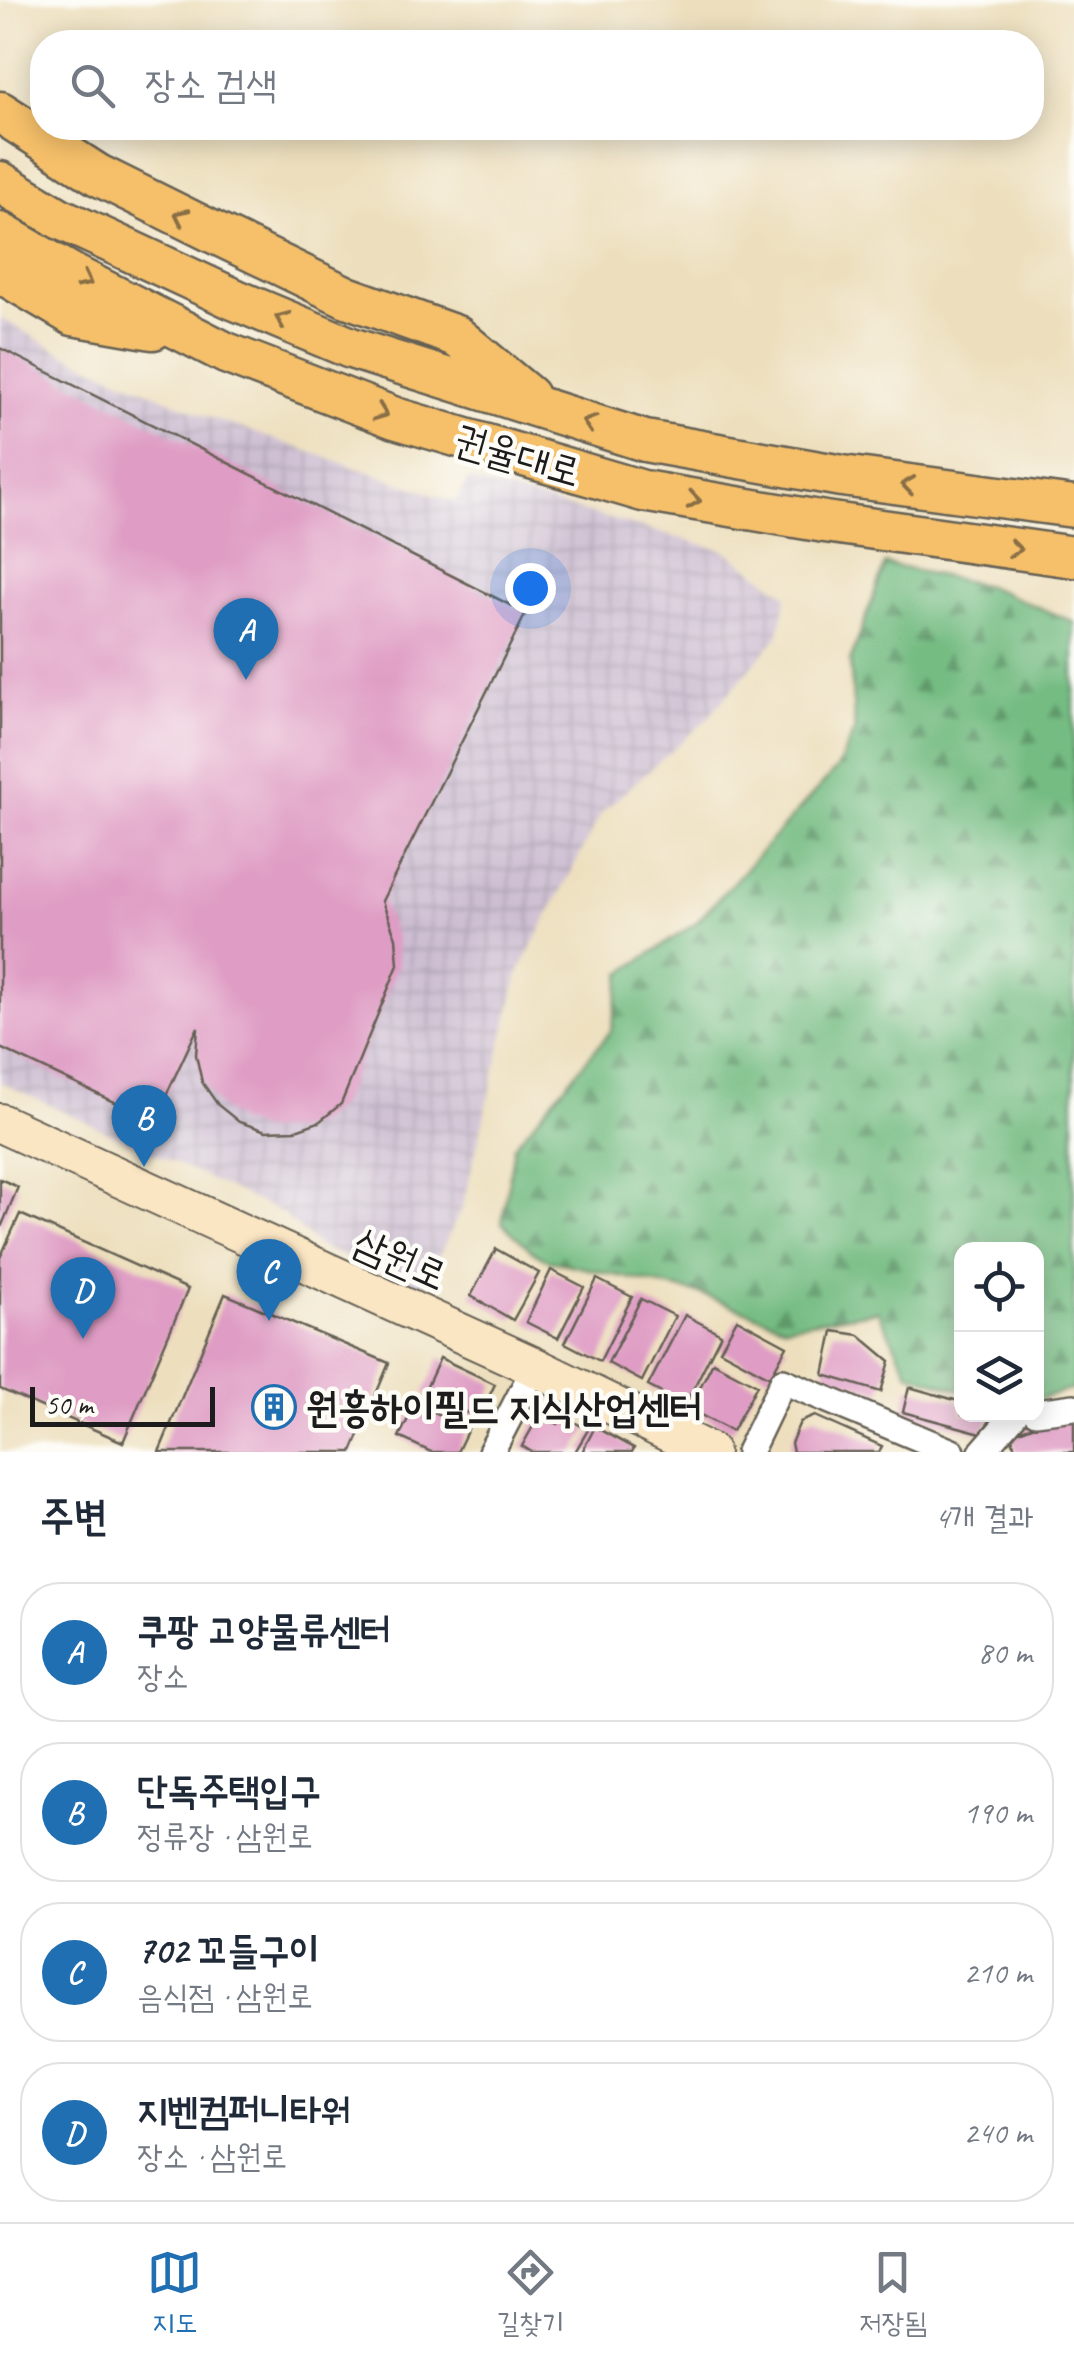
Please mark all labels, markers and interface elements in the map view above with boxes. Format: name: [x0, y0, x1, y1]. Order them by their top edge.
search box: [30, 30, 1044, 140]
icon: search: [65, 58, 120, 113]
text: 장소 검색: [145, 61, 277, 108]
one-way arrow: [173, 209, 191, 229]
one-way arrow: [74, 269, 92, 288]
one-way arrow: [274, 311, 292, 331]
one-way arrow: [372, 401, 389, 422]
street label: 권율대로: [449, 414, 586, 498]
one-way arrow: [582, 414, 599, 435]
one-way arrow: [900, 475, 916, 496]
one-way arrow: [686, 489, 702, 510]
one-way arrow: [1007, 538, 1024, 559]
your location: [505, 563, 556, 614]
pin: A: [214, 598, 278, 680]
pin: B: [112, 1084, 176, 1167]
street label: 삼원로: [346, 1216, 455, 1301]
pin: C: [236, 1238, 302, 1321]
map controls: [954, 1242, 1044, 1422]
button: locate: [954, 1242, 1044, 1332]
pin: D: [51, 1256, 116, 1339]
button: layers: [954, 1332, 1044, 1422]
scale bar: [30, 1382, 215, 1426]
place label: 원흥하이필드 지식산업센터: [306, 1383, 702, 1433]
building icon: 원흥하이필드 지식산업센터: [251, 1384, 297, 1430]
text: 50 m: [45, 1387, 93, 1422]
text: 주변: [40, 1490, 108, 1543]
text: 4개 결과: [935, 1497, 1034, 1538]
text: 쿠팡 고양물류센터: [137, 1607, 391, 1654]
text: A: [66, 1632, 83, 1673]
text: 80 m: [978, 1632, 1032, 1673]
text: 장소: [137, 1656, 189, 1697]
text: 단독주택입구: [137, 1767, 320, 1814]
text: B: [66, 1792, 83, 1833]
text: 190 m: [963, 1792, 1032, 1833]
text: 정류장 · 삼원로: [137, 1816, 313, 1857]
text: 702 꼬들구이: [137, 1927, 320, 1974]
text: C: [67, 1952, 82, 1993]
text: 210 m: [963, 1952, 1032, 1993]
text: 음식점 · 삼원로: [137, 1976, 313, 2017]
text: 지벤컴퍼니타워: [137, 2087, 351, 2134]
text: D: [65, 2112, 84, 2153]
text: 240 m: [963, 2112, 1032, 2153]
text: 장소 · 삼원로: [137, 2136, 287, 2177]
tab: 지도: [147, 2245, 202, 2342]
tab: 길찾기: [497, 2245, 564, 2342]
tab: 저장됨: [859, 2245, 927, 2342]

